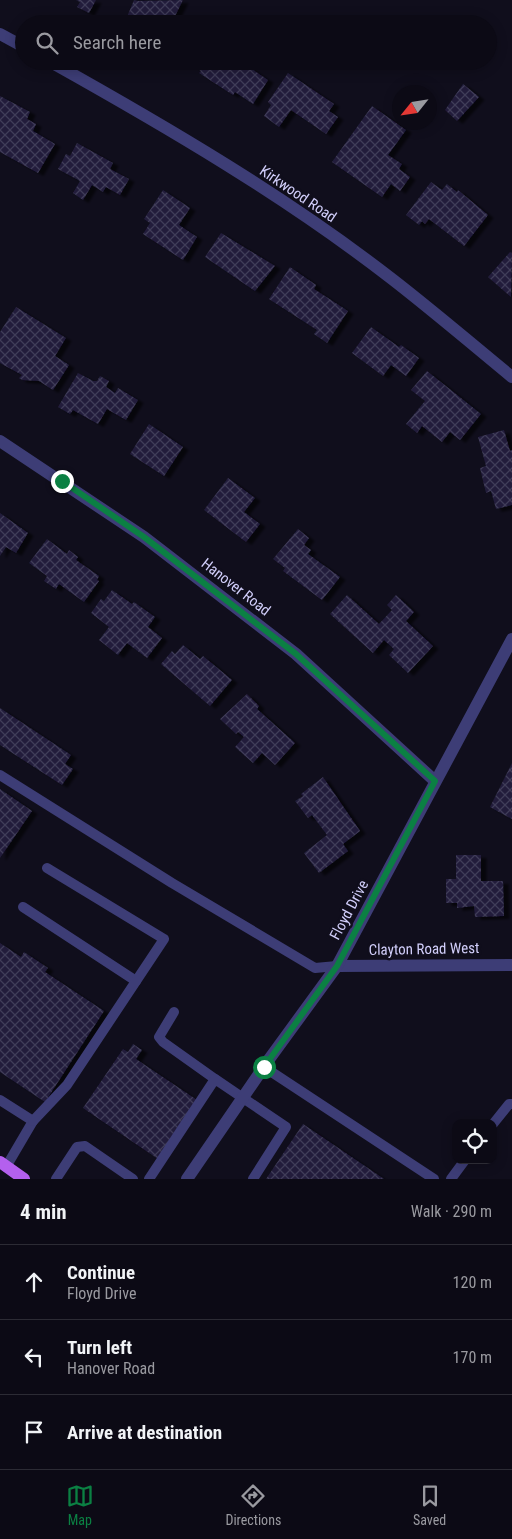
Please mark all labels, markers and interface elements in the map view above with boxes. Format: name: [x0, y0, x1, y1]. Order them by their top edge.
search box: [15, 15, 497, 70]
icon: search: [33, 29, 61, 57]
text: Search here: [73, 31, 161, 54]
north arrow: [392, 85, 437, 130]
street label: Kirkwood Road: [256, 162, 340, 226]
route end: [51, 470, 74, 493]
street label: Hanover Road: [198, 554, 274, 620]
street label: Floyd Drive: [326, 877, 372, 943]
street label: Clayton Road West: [368, 939, 480, 959]
route start: [253, 1056, 276, 1079]
map controls: [452, 1119, 497, 1164]
button: locate: [452, 1119, 497, 1164]
text: 4 min: [20, 1200, 67, 1224]
text: Walk · 290 m: [411, 1202, 492, 1221]
text: Continue: [67, 1261, 135, 1284]
icon: ahead: [20, 1268, 48, 1296]
text: 120 m: [453, 1273, 492, 1292]
text: Floyd Drive: [67, 1284, 136, 1303]
text: Turn left: [67, 1336, 132, 1359]
icon: left: [20, 1343, 48, 1371]
text: 170 m: [453, 1348, 492, 1367]
text: Hanover Road: [67, 1359, 155, 1378]
icon: arrive: [20, 1418, 48, 1446]
text: Arrive at destination: [67, 1421, 222, 1444]
tab: Map: [66, 1482, 94, 1528]
tab: Directions: [225, 1482, 281, 1528]
tab: Saved: [413, 1482, 446, 1528]

